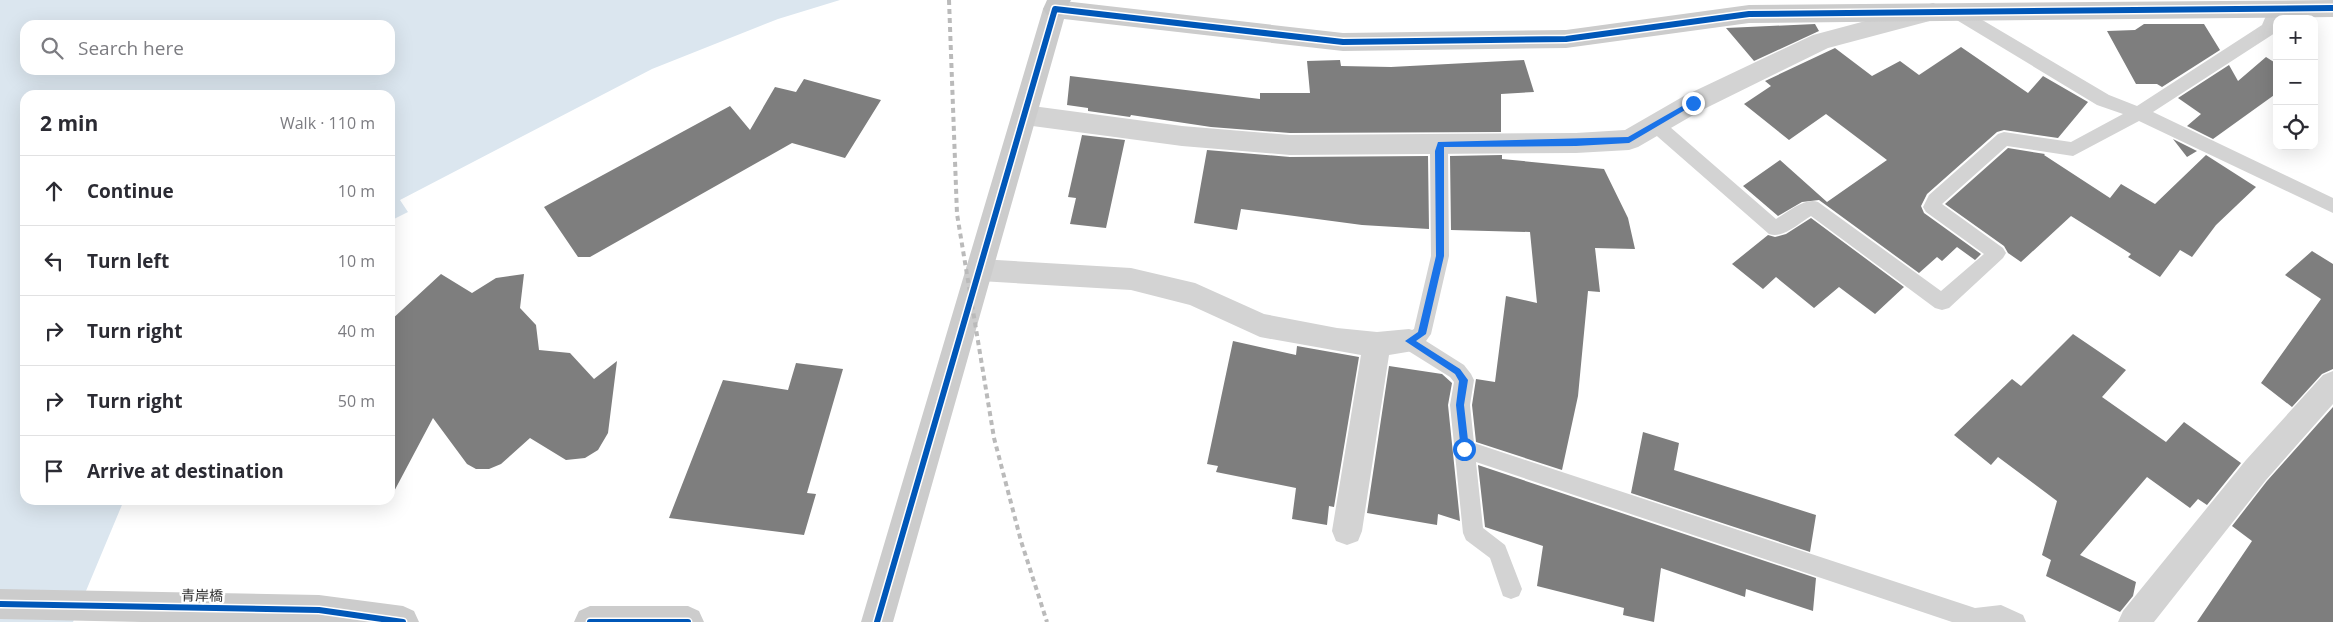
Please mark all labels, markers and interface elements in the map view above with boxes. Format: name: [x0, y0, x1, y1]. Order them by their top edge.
map controls: [2273, 15, 2318, 150]
button: +: [2273, 15, 2318, 60]
search box: [20, 20, 395, 75]
icon: search: [38, 34, 66, 62]
text: Search here: [78, 35, 184, 61]
button: −: [2273, 60, 2318, 105]
route end: [1682, 92, 1705, 115]
button: locate: [2273, 105, 2318, 150]
text: 2 min: [40, 109, 98, 137]
text: Walk · 110 m: [280, 112, 375, 134]
icon: ahead: [40, 177, 68, 205]
text: Continue: [87, 178, 174, 204]
text: 10 m: [338, 180, 375, 202]
icon: left: [40, 247, 68, 275]
text: Turn left: [87, 248, 169, 274]
text: 10 m: [338, 250, 375, 272]
icon: right: [40, 317, 68, 345]
text: Turn right: [87, 318, 182, 344]
text: 40 m: [338, 320, 375, 342]
icon: right: [40, 387, 68, 415]
text: Turn right: [87, 388, 182, 414]
text: 50 m: [338, 390, 375, 412]
route start: [1453, 438, 1476, 461]
icon: arrive: [40, 457, 68, 485]
text: Arrive at destination: [87, 458, 284, 484]
street label: 青岸橋: [181, 585, 223, 605]

